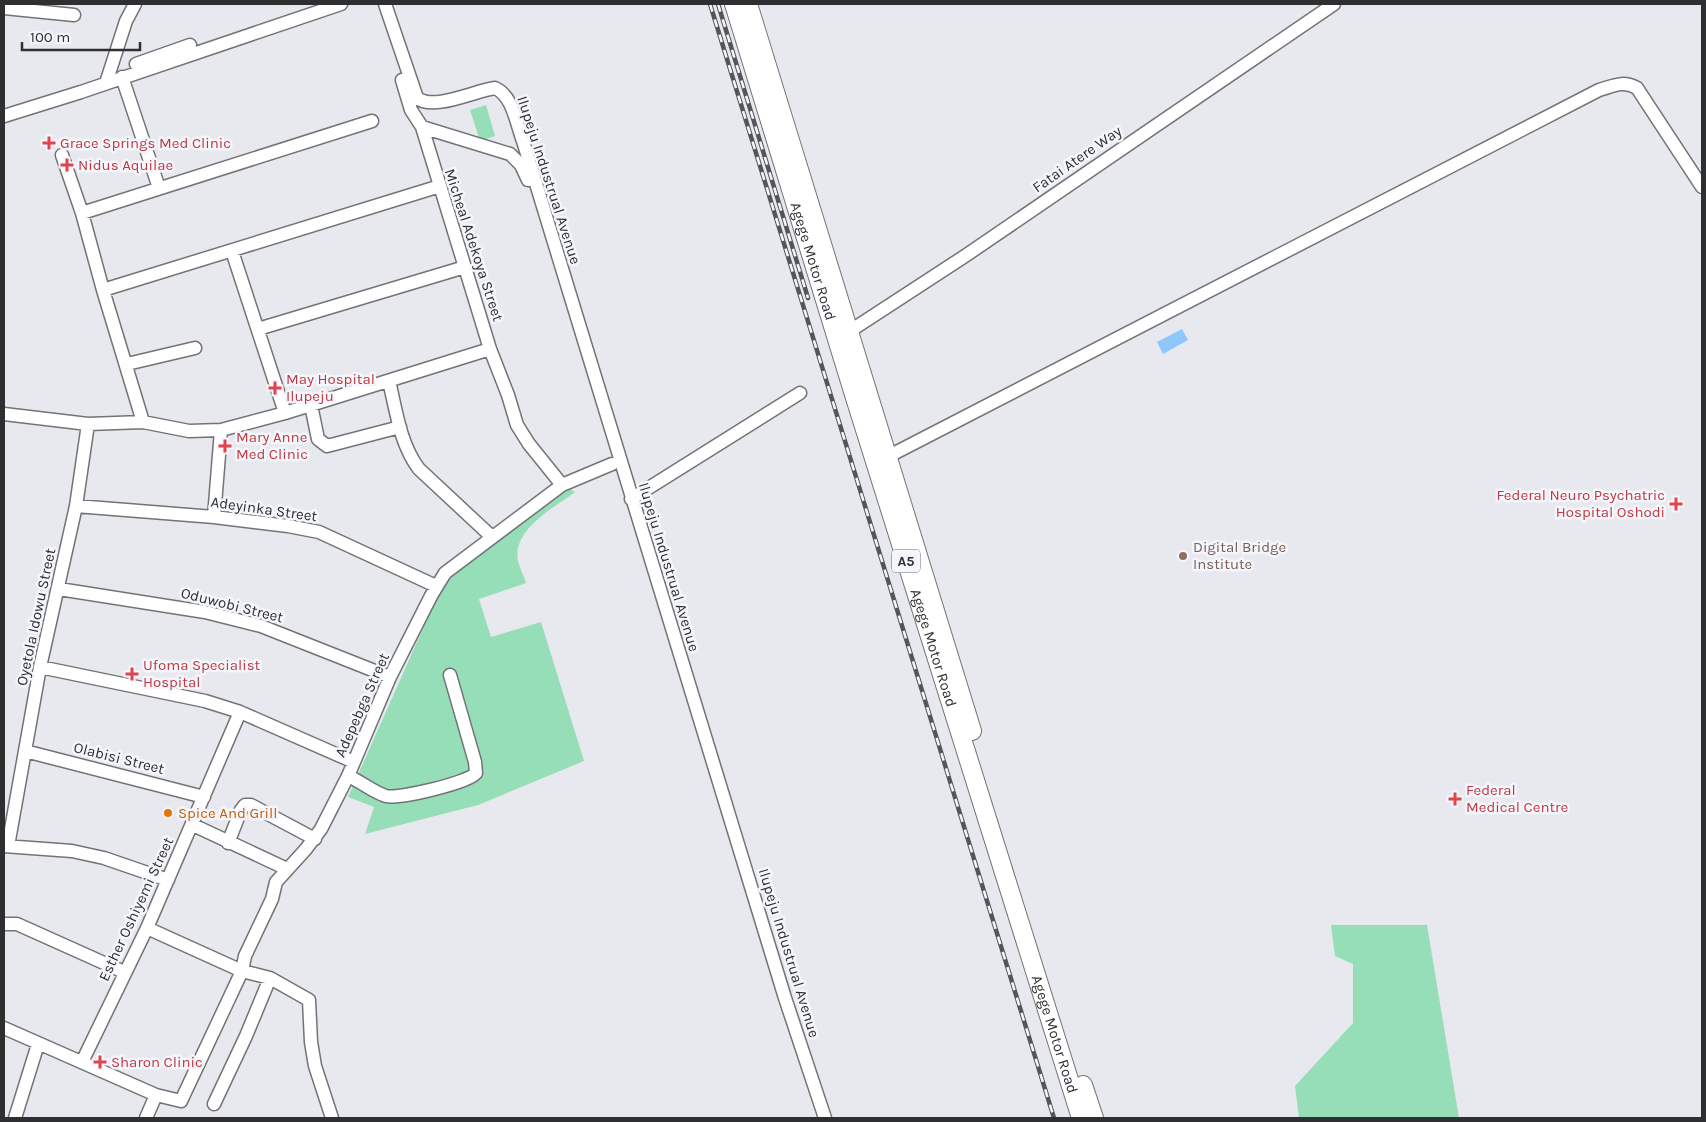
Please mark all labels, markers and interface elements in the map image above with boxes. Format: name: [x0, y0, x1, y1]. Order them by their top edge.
scale bar: [22, 20, 140, 52]
text: 100 m: [30, 28, 70, 46]
street label: Ilupeju Industrual Avenue: [513, 94, 585, 266]
street label: Fatai Atere Way: [1029, 122, 1125, 196]
place label: Grace Springs Med Clinic: [60, 134, 231, 152]
marker: Grace Springs Med Clinic: [42, 136, 56, 150]
place label: Nidus Aquilae: [78, 156, 173, 174]
marker: Nidus Aquilae: [60, 158, 74, 172]
street label: Micheal Adekoya Street: [441, 166, 507, 324]
street label: Agege Motor Road: [786, 200, 840, 322]
place label: May Hospital Ilupeju: [286, 370, 375, 405]
marker: May Hospital Ilupeju: [268, 381, 282, 395]
place label: Mary Anne Med Clinic: [236, 428, 308, 463]
marker: Mary Anne Med Clinic: [218, 439, 232, 453]
street label: Ilupeju Industrual Avenue: [635, 480, 703, 654]
place label: Federal Neuro Psychatric Hospital Oshodi: [1496, 486, 1665, 521]
street label: Adeyinka Street: [210, 493, 319, 525]
marker: Federal Neuro Psychatric Hospital Oshodi: [1669, 497, 1683, 511]
place label: Digital Bridge Institute: [1193, 538, 1286, 573]
street label: Oyetola Idowu Street: [13, 546, 59, 687]
road number: A5: [892, 550, 920, 572]
marker: Digital Bridge Institute: [1177, 550, 1189, 562]
street label: Oduwobi Street: [179, 584, 285, 626]
street label: Agege Motor Road: [906, 587, 960, 709]
street label: Adepebga Street: [331, 650, 393, 760]
place label: Ufoma Specialist Hospital: [143, 656, 261, 691]
marker: Ufoma Specialist Hospital: [125, 667, 139, 681]
street label: Olabisi Street: [72, 738, 166, 778]
place label: Federal Medical Centre: [1466, 781, 1568, 816]
marker: Federal Medical Centre: [1448, 792, 1462, 806]
place label: Spice And Grill: [178, 804, 277, 822]
marker: Spice And Grill: [162, 807, 174, 819]
street label: Esther Oshiyemi Street: [95, 834, 177, 984]
street label: Ilupeju Industrual Avenue: [755, 866, 823, 1040]
street label: Agege Motor Road: [1028, 973, 1082, 1096]
place label: Sharon Clinic: [111, 1053, 203, 1071]
marker: Sharon Clinic: [93, 1055, 107, 1069]

